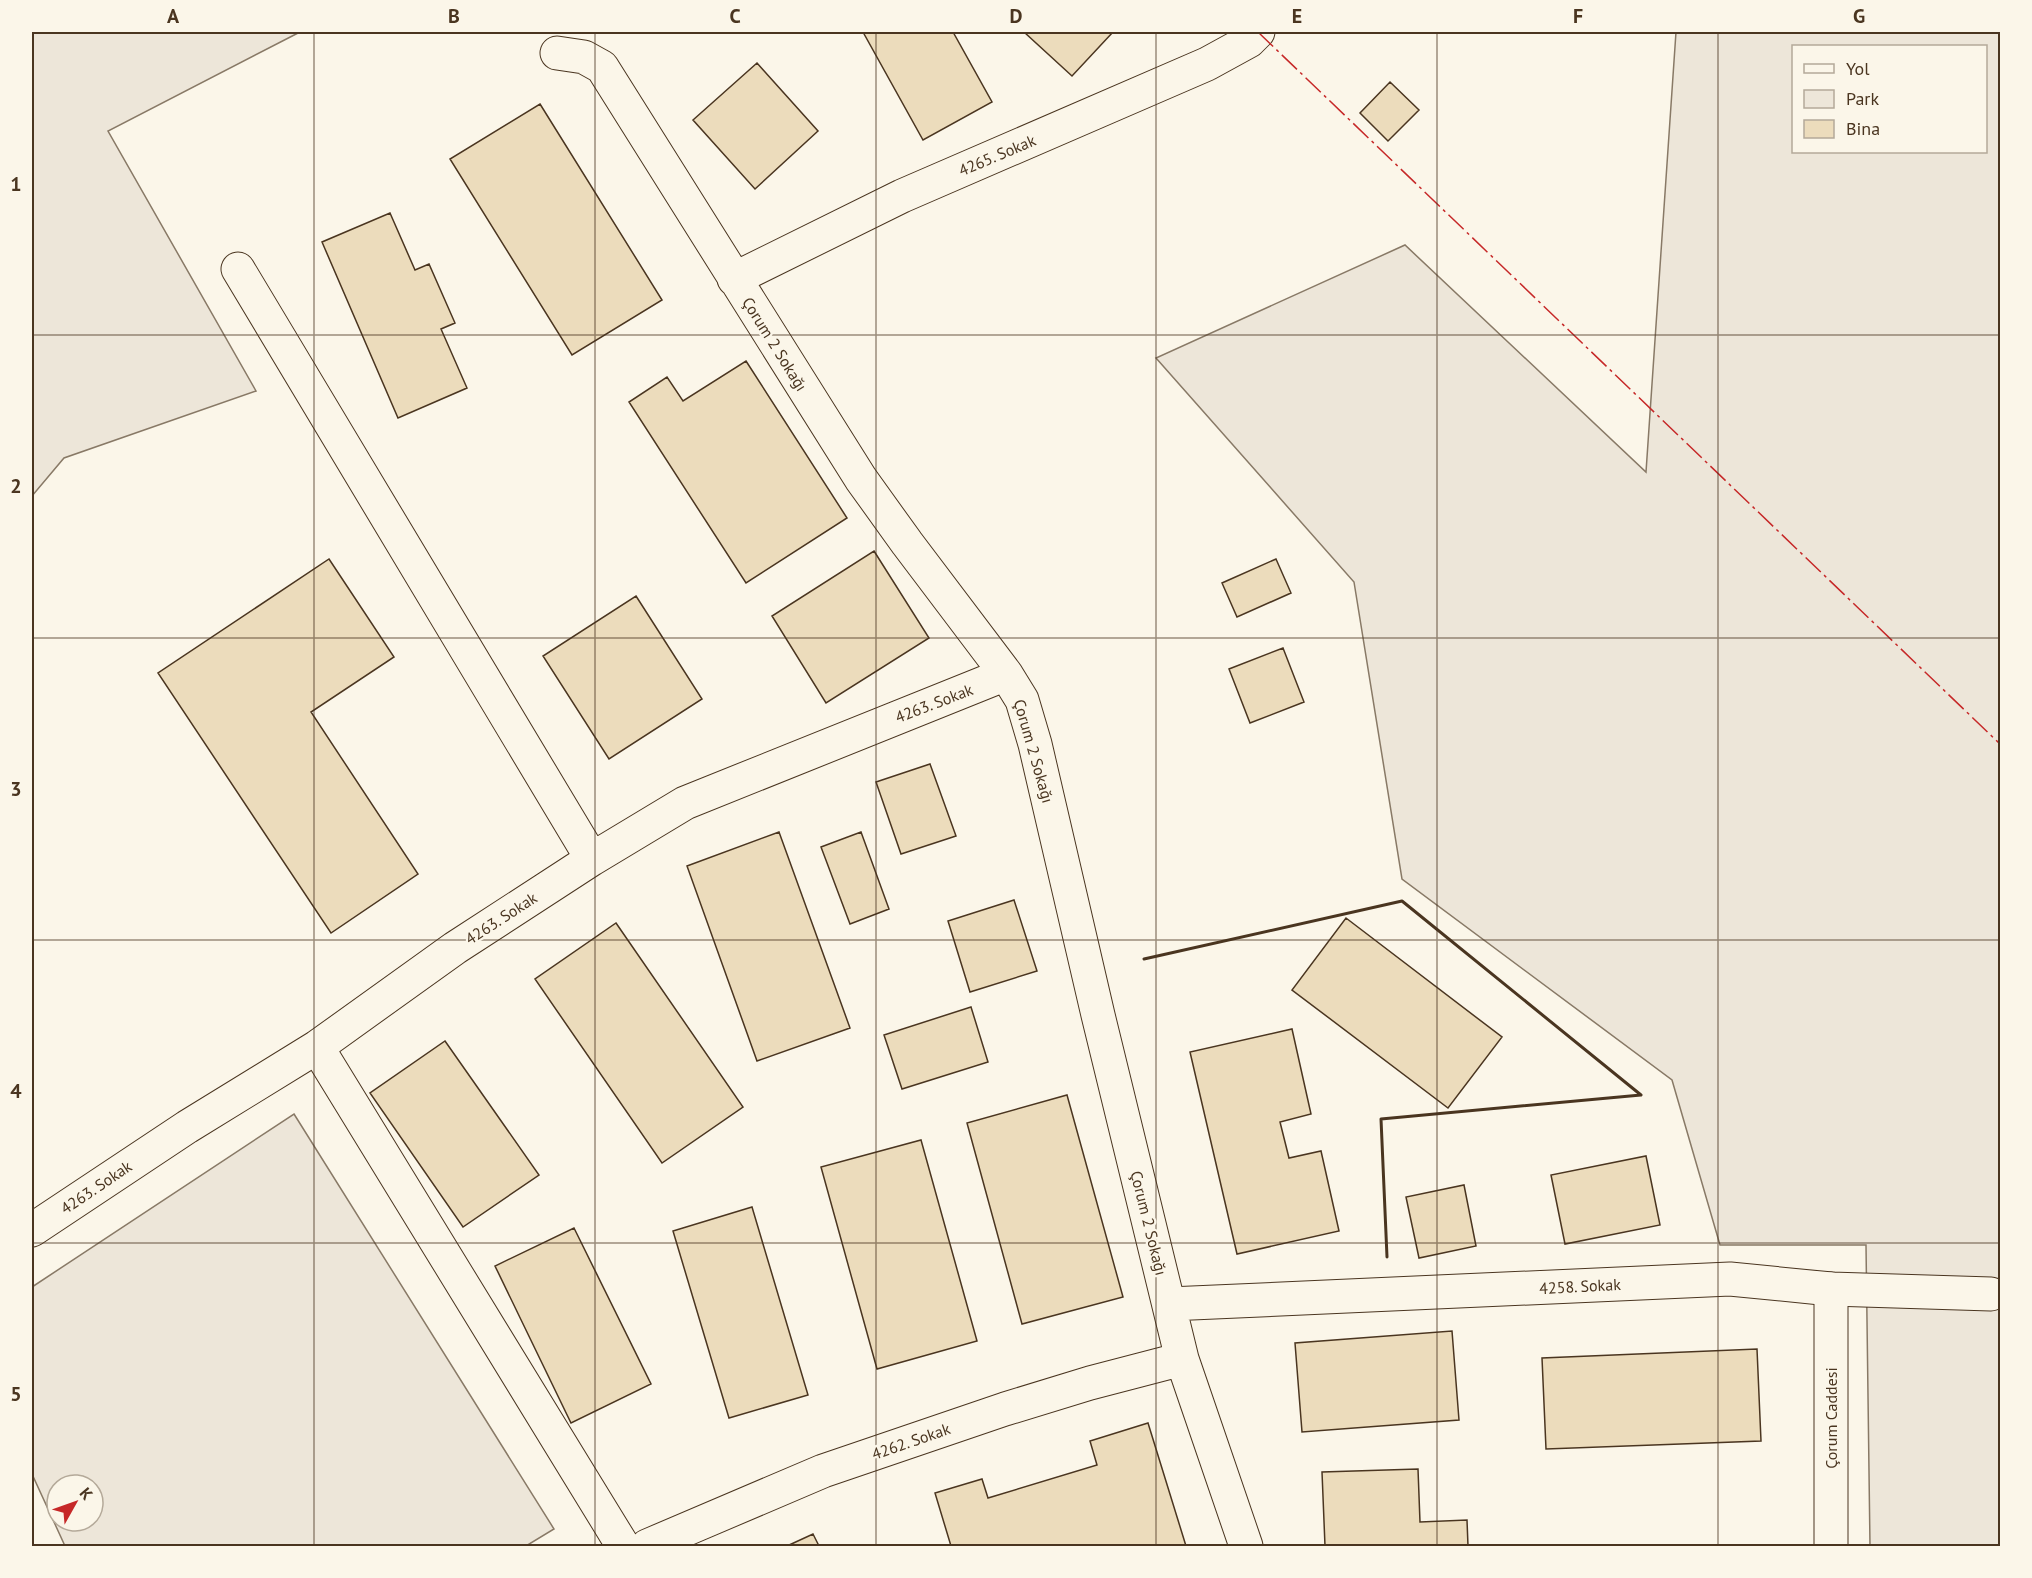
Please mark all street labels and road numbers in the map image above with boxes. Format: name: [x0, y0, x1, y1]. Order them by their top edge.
street label: 4265. Sokak: [956, 130, 1039, 180]
street label: Çorum 2 Sokağı: [738, 293, 812, 395]
street label: 4263. Sokak: [892, 679, 976, 727]
street label: Çorum 2 Sokağı: [1010, 697, 1058, 805]
street label: 4263. Sokak: [461, 887, 541, 949]
street label: 4263. Sokak: [57, 1156, 136, 1218]
street label: Çorum 2 Sokağı: [1126, 1169, 1172, 1277]
street label: 4258. Sokak: [1539, 1274, 1622, 1298]
street label: Çorum Caddesi: [1821, 1367, 1841, 1469]
street label: 4262. Sokak: [869, 1418, 953, 1464]

